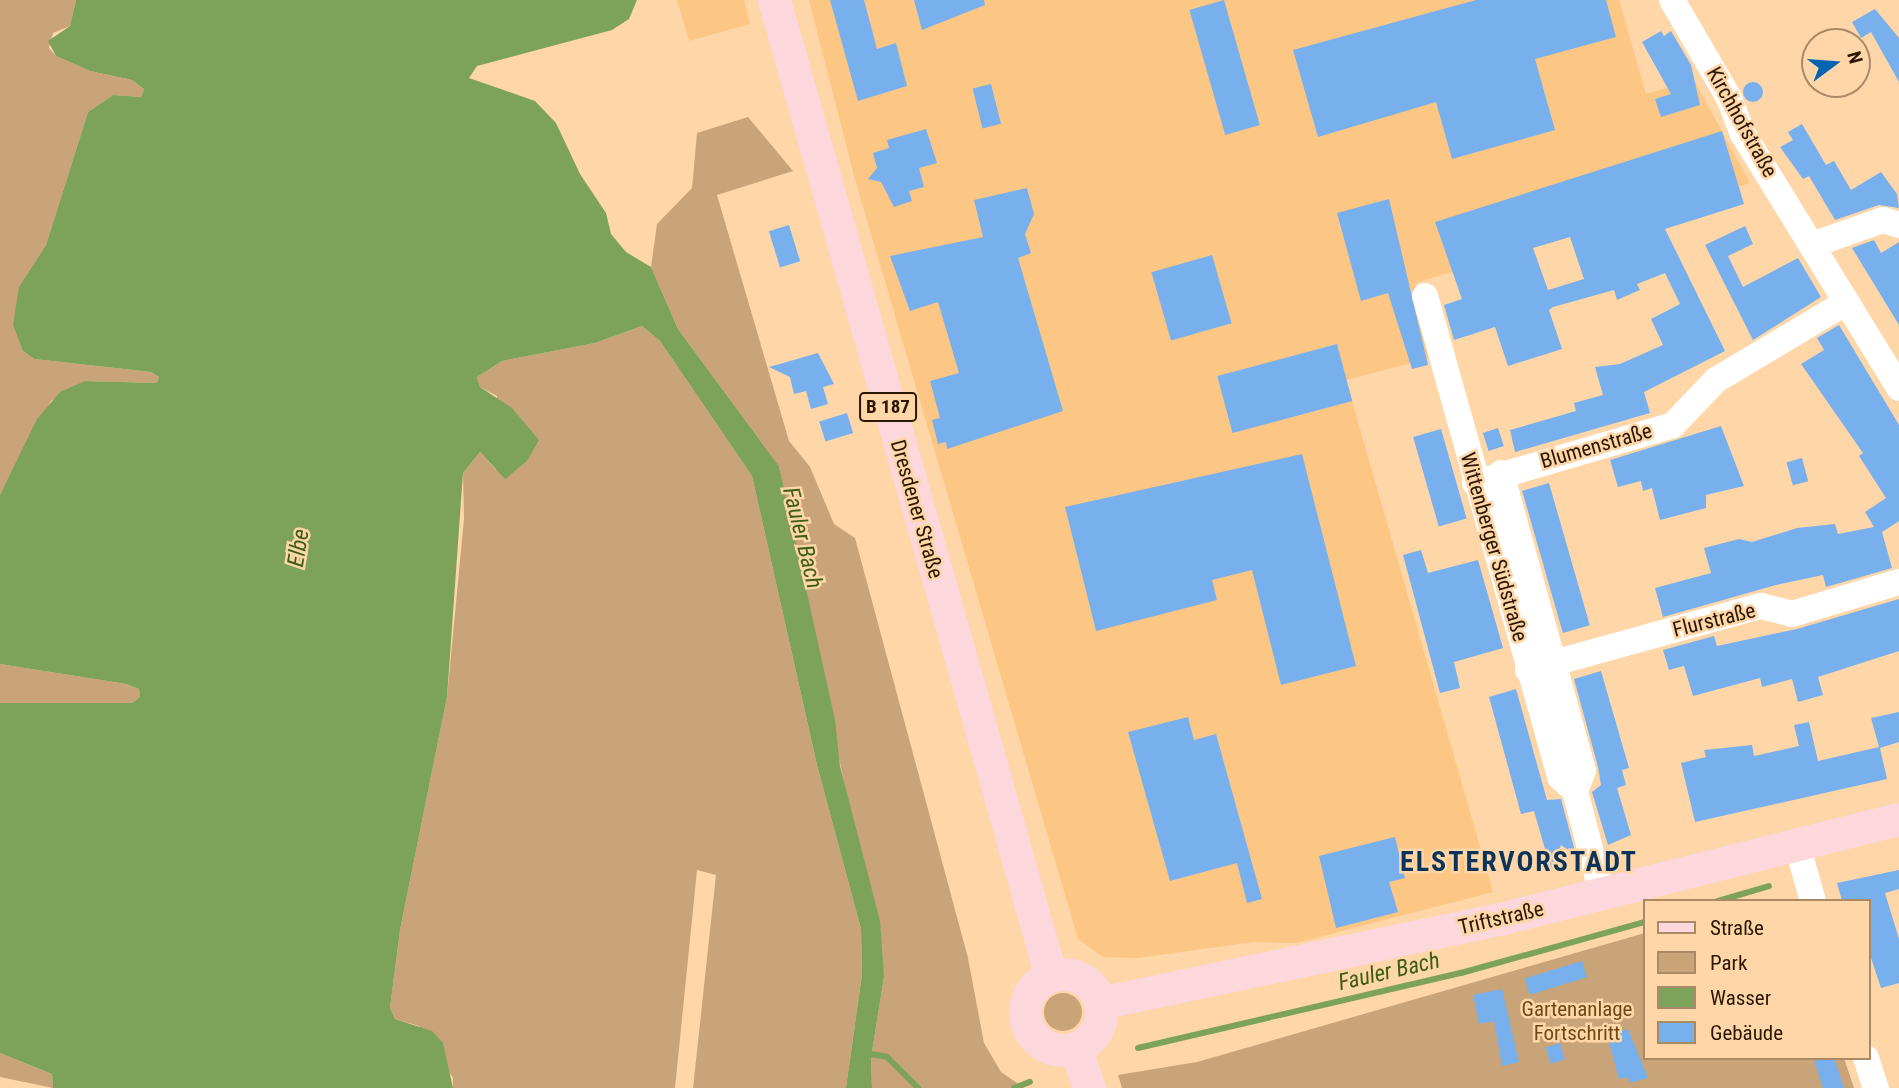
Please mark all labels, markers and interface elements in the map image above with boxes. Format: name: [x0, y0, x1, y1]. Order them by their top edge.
north arrow: [1801, 28, 1871, 98]
text: N: [1842, 49, 1867, 66]
street label: Kirchhofstraße: [1701, 62, 1783, 182]
road number: B 187: [858, 392, 918, 422]
street label: Blumenstraße: [1537, 418, 1655, 474]
street label: Dresdener Straße: [885, 437, 949, 581]
street label: Wittenberger Südstraße: [1455, 450, 1533, 644]
water label: Fauler Bach: [776, 485, 828, 591]
water label: Elbe: [282, 527, 316, 569]
street label: Flurstraße: [1670, 598, 1758, 642]
district label: ELSTERVORSTADT: [1402, 845, 1636, 879]
street label: Triftstraße: [1456, 896, 1546, 940]
legend: [1644, 899, 1871, 1060]
text: Straße: [1710, 916, 1764, 940]
water label: Fauler Bach: [1336, 947, 1442, 997]
text: Park: [1710, 951, 1747, 975]
text: Wasser: [1710, 986, 1771, 1010]
park label: Gartenanlage Fortschritt: [1522, 996, 1632, 1046]
text: Gebäude: [1710, 1021, 1783, 1045]

